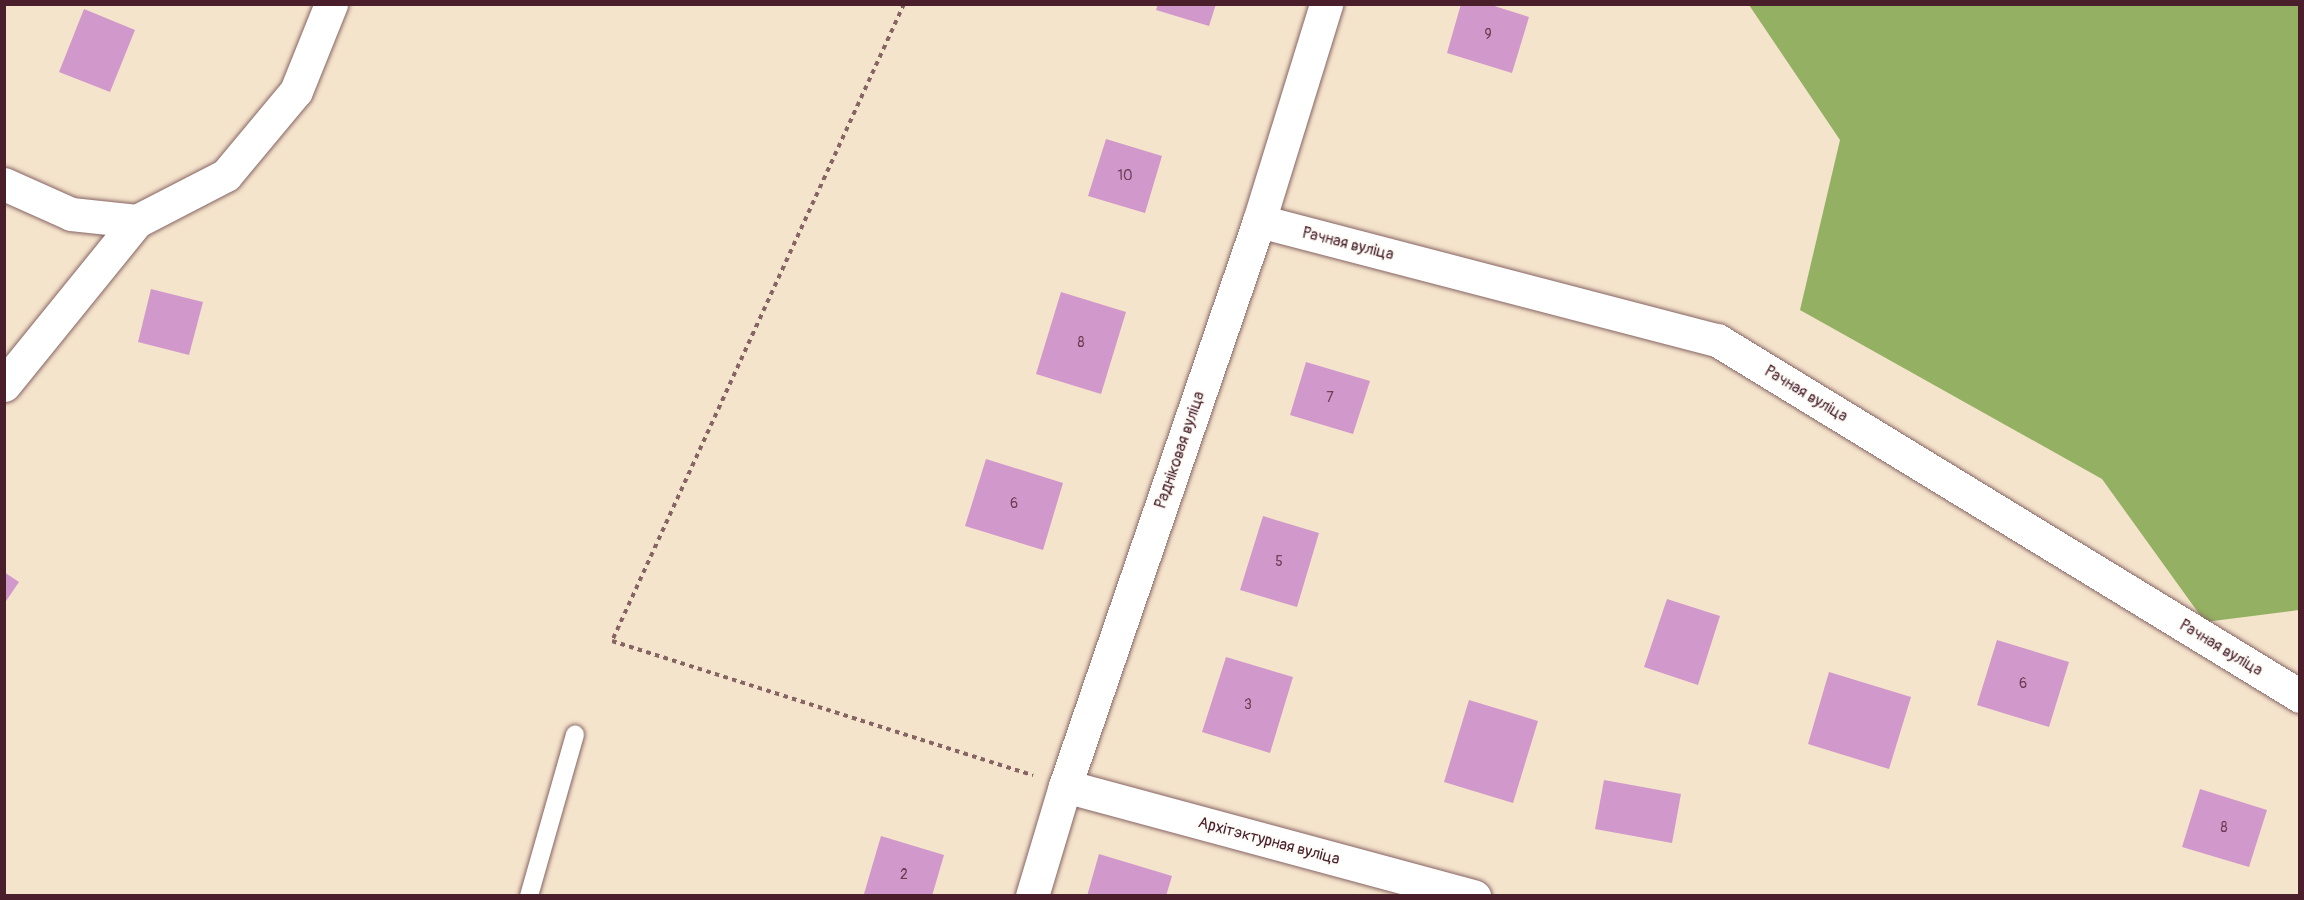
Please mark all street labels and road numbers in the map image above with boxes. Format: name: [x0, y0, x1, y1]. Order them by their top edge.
street label: Рачная вуліца: [1300, 223, 1396, 265]
street label: Рачная вуліца: [1761, 362, 1851, 426]
street label: Радніковая вуліца: [1151, 389, 1209, 511]
street label: Рачная вуліца: [2176, 616, 2266, 680]
street label: Архітэктурная вуліца: [1196, 813, 1342, 869]

